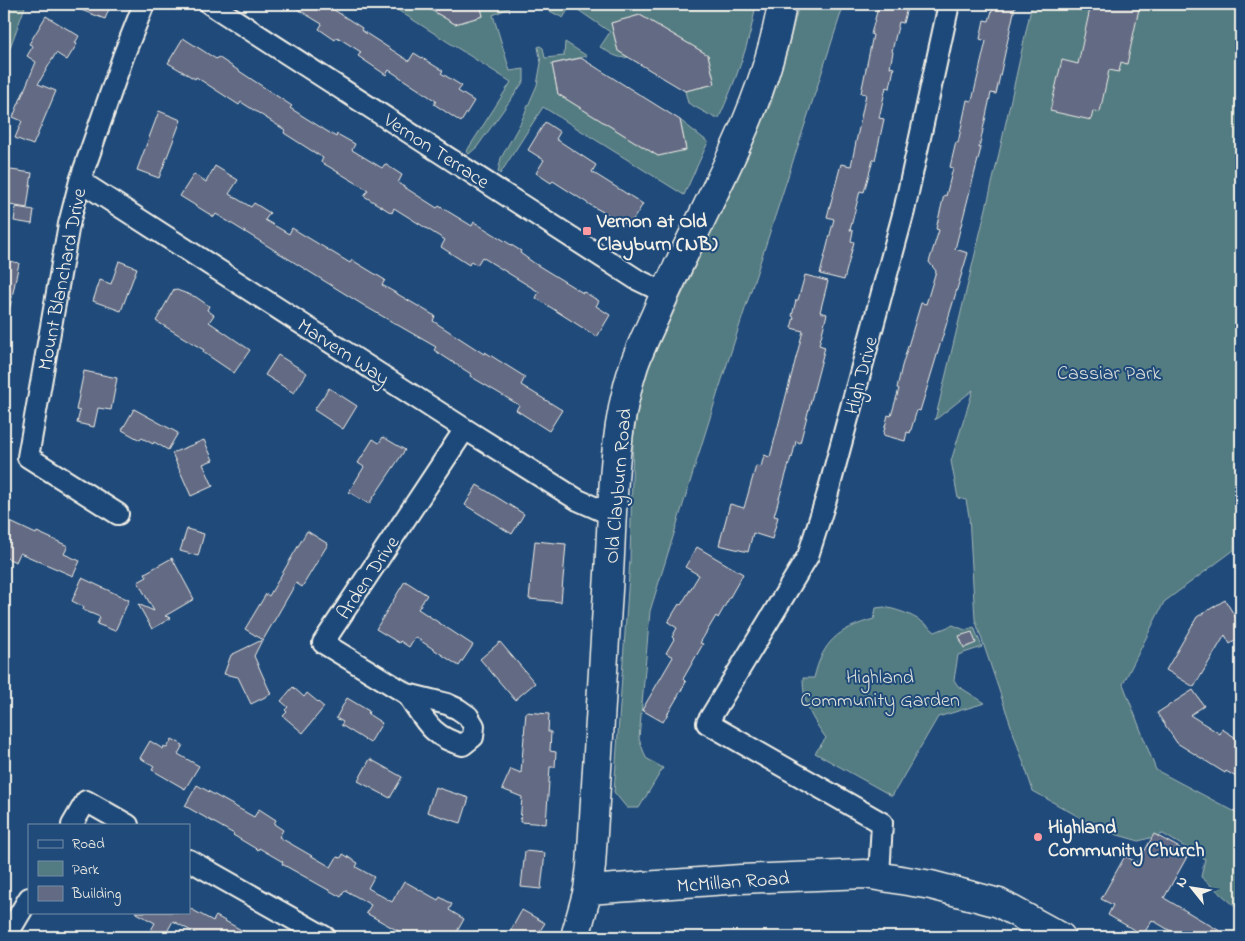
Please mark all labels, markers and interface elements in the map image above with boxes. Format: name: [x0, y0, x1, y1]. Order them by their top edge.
street label: Vernon Terrace: [376, 106, 494, 197]
street label: Mount Blanchard Drive: [32, 186, 95, 373]
place label: Vernon at Old Clayburn (NB): [596, 208, 718, 261]
marker: Vernon at Old Clayburn (NB): [581, 225, 593, 237]
street label: Marvern Way: [291, 312, 395, 394]
street label: High Drive: [838, 333, 888, 418]
park label: Cassiar Park: [1057, 360, 1161, 389]
street label: Old Clayburn Road: [598, 407, 641, 565]
street label: Arden Drive: [330, 531, 408, 626]
park label: Highland Community Garden: [800, 664, 960, 716]
place label: Highland Community Church: [1048, 814, 1205, 867]
legend: [28, 824, 190, 914]
marker: Highland Community Church: [1032, 831, 1044, 843]
text: Road: [72, 833, 105, 855]
text: Park: [72, 859, 100, 881]
north arrow: [1168, 864, 1218, 914]
street label: McMillan Road: [676, 865, 790, 902]
text: N: [1171, 873, 1193, 892]
text: Building: [71, 883, 121, 906]

